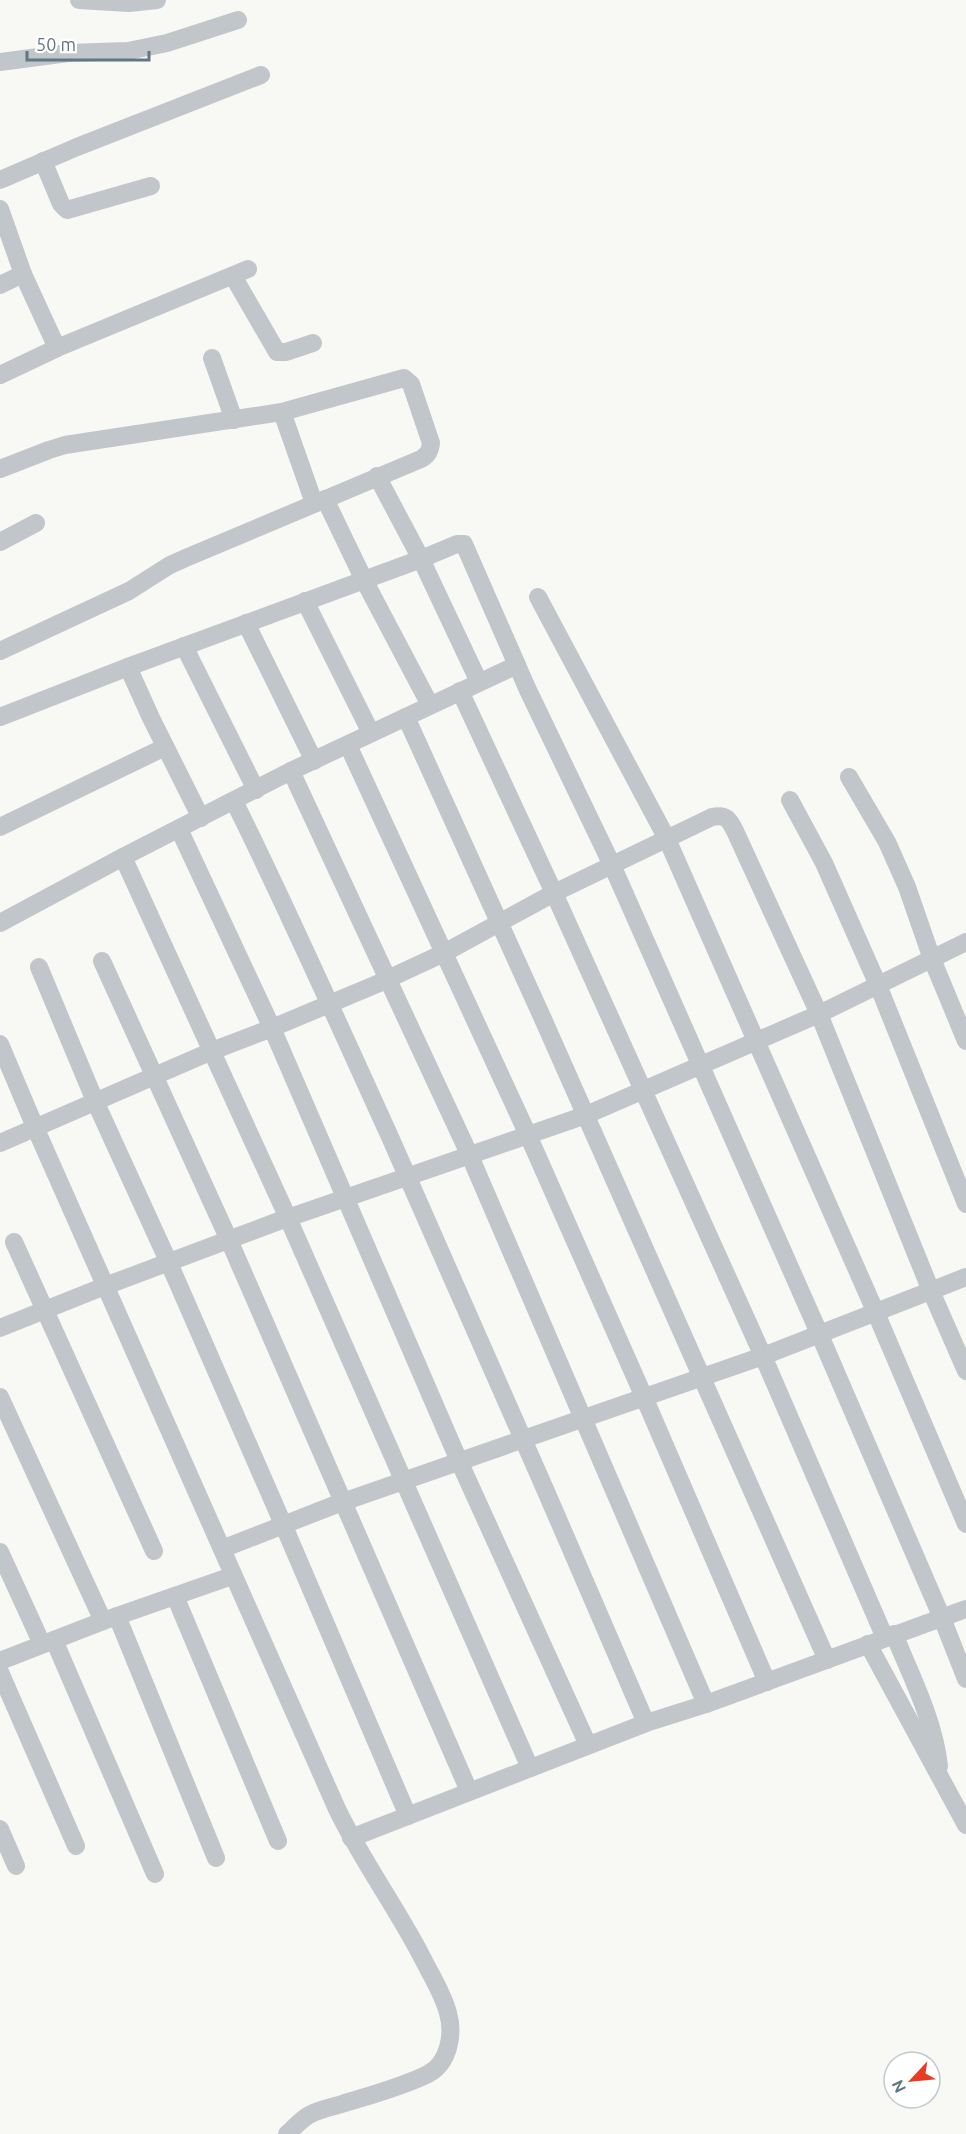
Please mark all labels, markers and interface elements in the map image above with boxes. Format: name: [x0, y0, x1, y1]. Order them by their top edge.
scale bar: [27, 24, 148, 62]
text: 50 m: [36, 34, 76, 54]
north arrow: [882, 2050, 942, 2110]
text: N: [888, 2077, 909, 2096]

